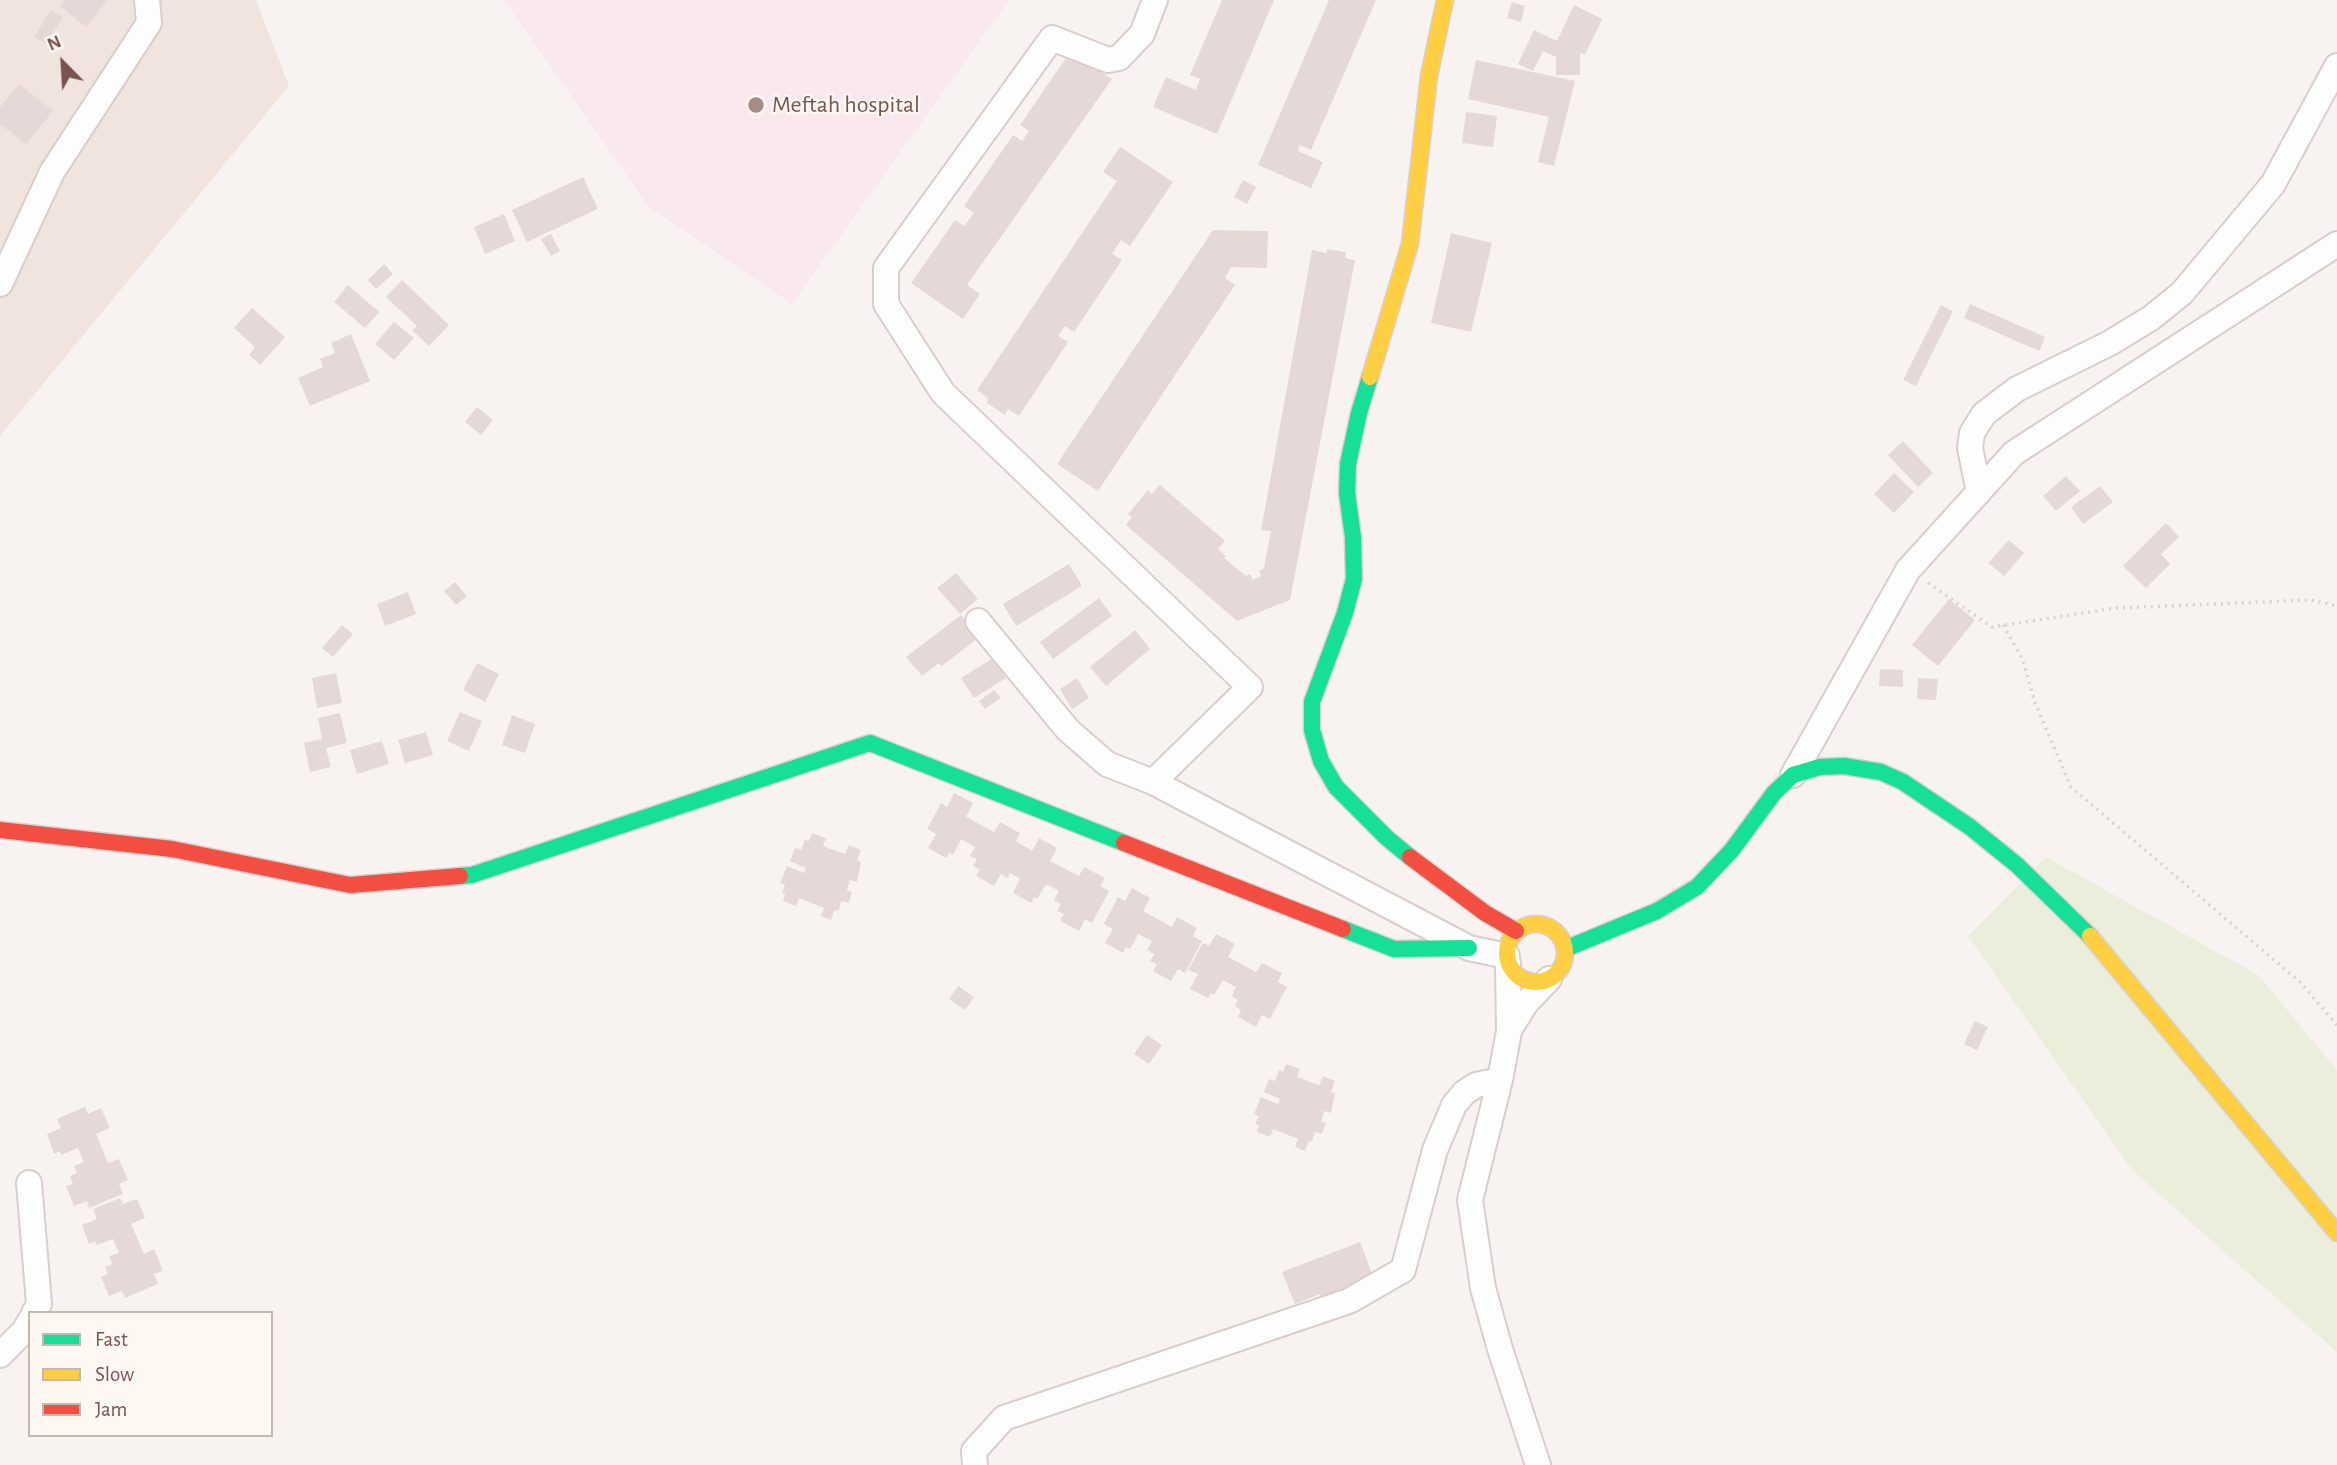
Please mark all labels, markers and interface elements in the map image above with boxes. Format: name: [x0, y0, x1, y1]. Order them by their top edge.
north arrow: [28, 28, 98, 98]
text: N: [44, 32, 64, 55]
place label: Meftah hospital: [772, 91, 920, 119]
marker: Meftah hospital: [746, 95, 766, 115]
legend: [28, 1311, 273, 1437]
text: Fast: [95, 1329, 128, 1350]
text: Slow: [95, 1364, 134, 1385]
text: Jam: [95, 1399, 127, 1420]

